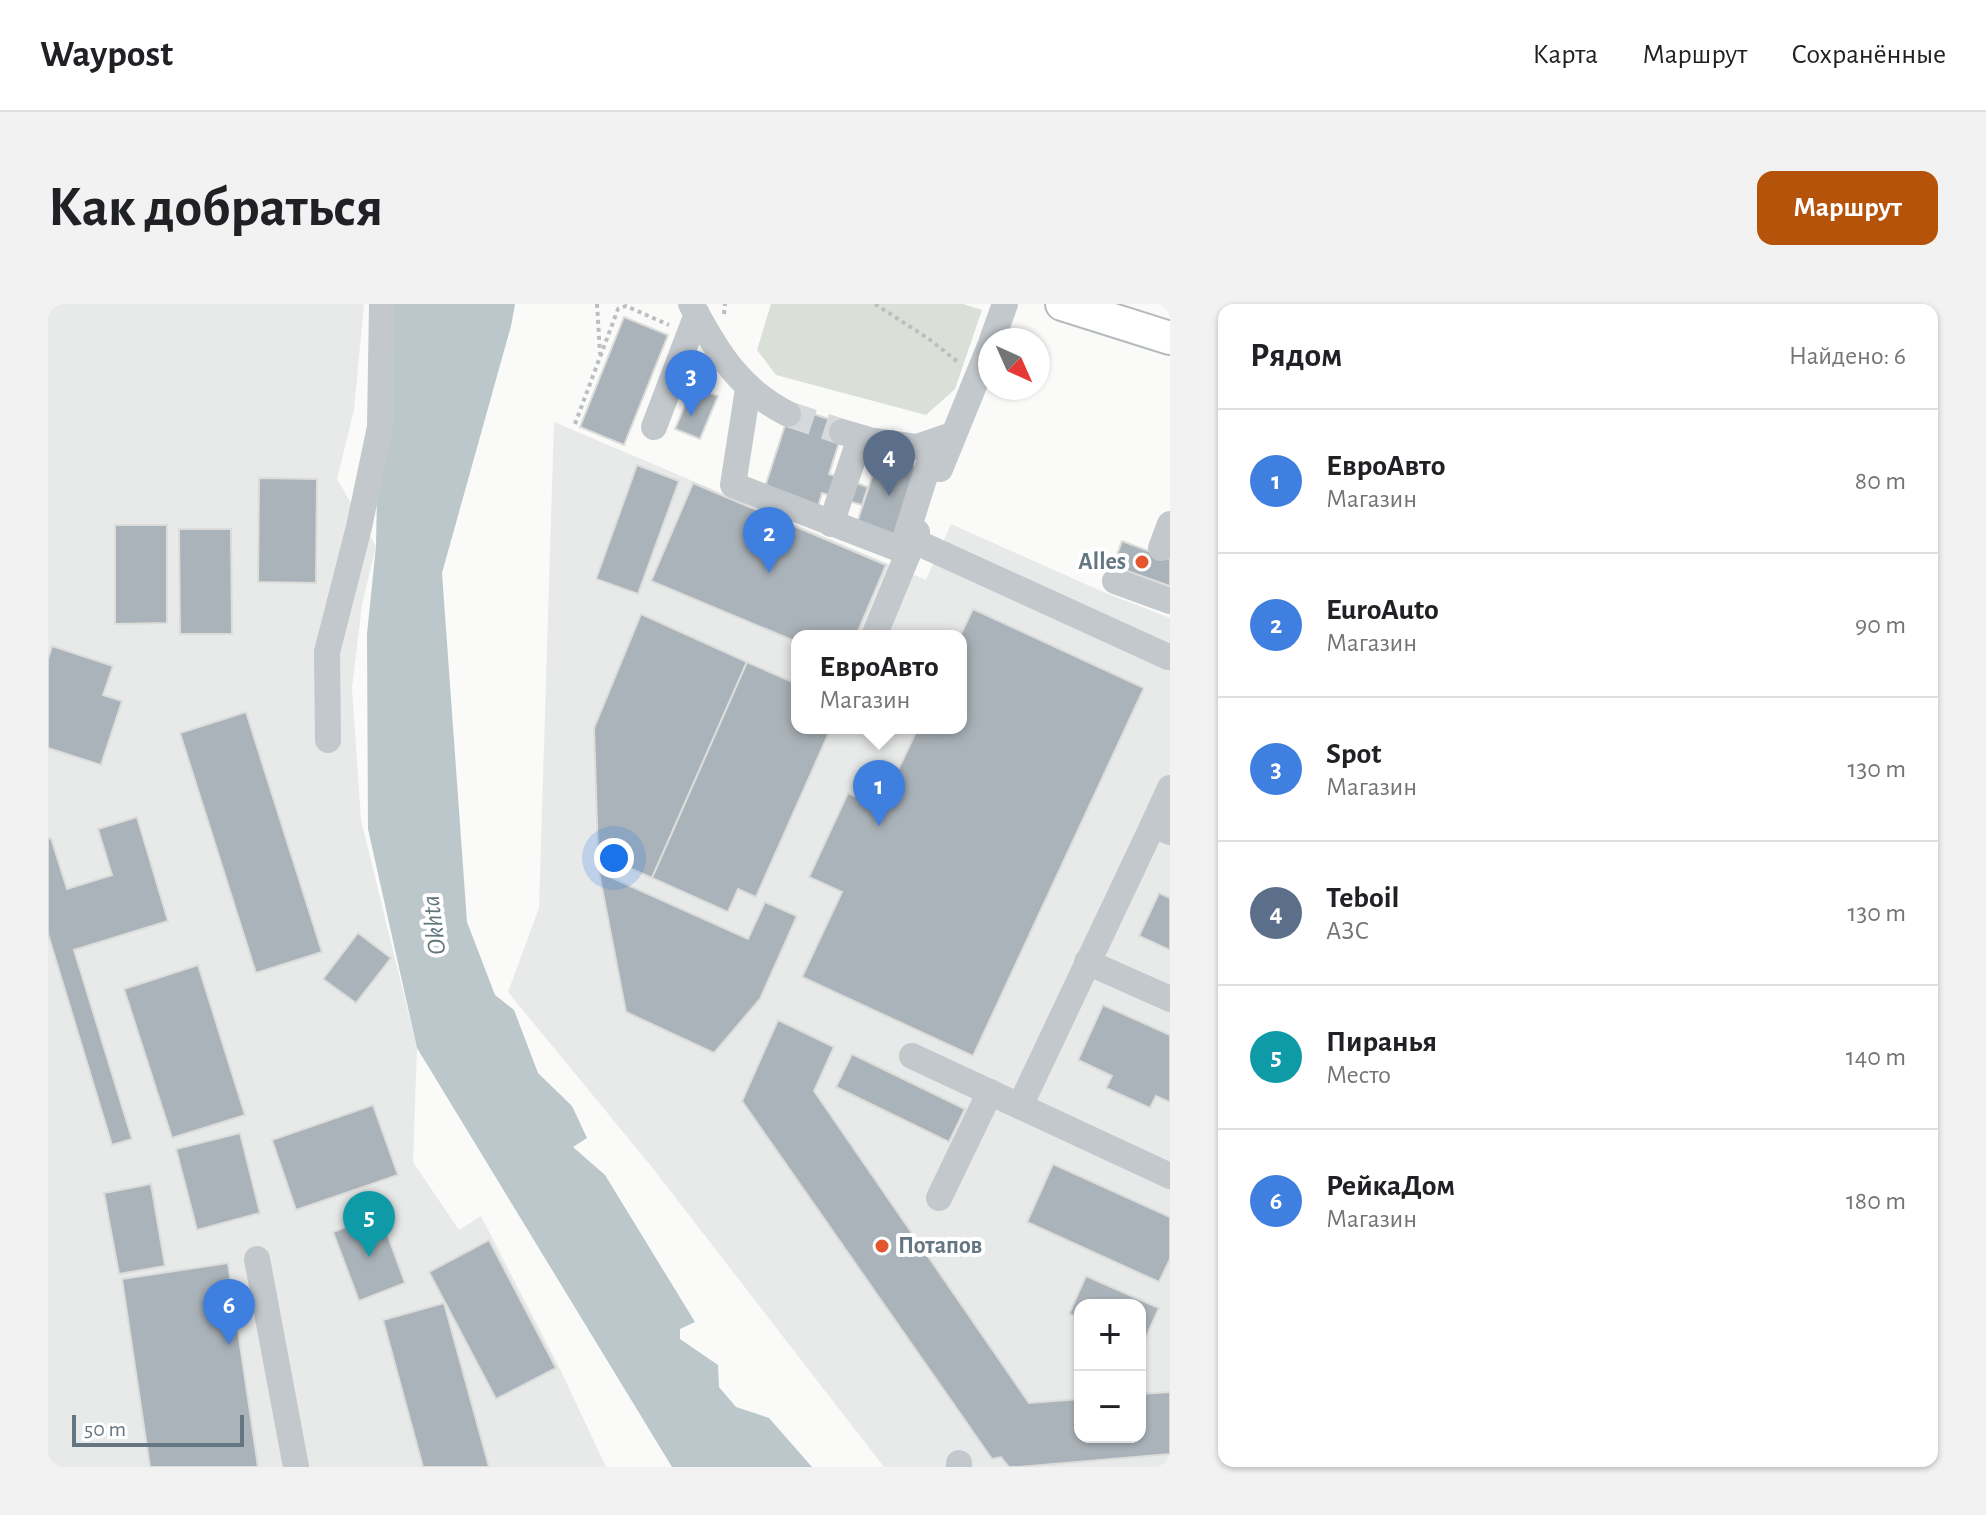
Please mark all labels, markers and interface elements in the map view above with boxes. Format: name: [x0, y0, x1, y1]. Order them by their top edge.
text: Waypost: [40, 36, 173, 74]
text: Карта: [1532, 41, 1598, 69]
text: Маршрут: [1642, 41, 1747, 69]
text: Сохранённые: [1791, 41, 1946, 69]
button: Маршрут: [1757, 171, 1938, 245]
text: Как добраться: [48, 180, 383, 236]
north arrow: [978, 328, 1050, 400]
text: Рядом: [1250, 339, 1342, 373]
text: Найдено: 6: [1789, 343, 1906, 369]
pin: 3: [665, 350, 717, 416]
pin: 4: [863, 430, 915, 496]
text: ЕвроАвто: [1326, 451, 1445, 481]
text: 1: [1271, 468, 1281, 494]
text: 80 m: [1855, 468, 1906, 494]
text: Магазин: [1326, 486, 1417, 512]
pin: 2: [743, 507, 795, 573]
place label: Alles: [1078, 550, 1126, 574]
marker: Alles: [1133, 553, 1151, 571]
text: EuroAuto: [1326, 595, 1439, 625]
text: 2: [1270, 612, 1282, 638]
text: 90 m: [1855, 612, 1906, 638]
popup: [791, 630, 967, 734]
text: Магазин: [1326, 630, 1417, 656]
text: ЕвроАвто: [819, 652, 939, 682]
text: Магазин: [819, 687, 910, 713]
text: Spot: [1326, 739, 1381, 769]
text: 3: [1270, 756, 1282, 782]
text: 130 m: [1848, 756, 1906, 782]
pin: 1: [853, 760, 905, 826]
text: Магазин: [1326, 774, 1417, 800]
your location: [594, 838, 634, 878]
text: Teboil: [1326, 883, 1399, 913]
water label: Okhta: [417, 894, 451, 956]
text: 4: [1269, 900, 1283, 926]
text: 130 m: [1848, 900, 1906, 926]
text: АЗС: [1326, 918, 1369, 944]
text: Пиранья: [1326, 1027, 1437, 1057]
text: 5: [1270, 1044, 1282, 1070]
text: 140 m: [1846, 1044, 1906, 1070]
text: Место: [1326, 1062, 1391, 1088]
text: РейкаДом: [1326, 1171, 1455, 1201]
text: 6: [1270, 1188, 1282, 1214]
text: 180 m: [1846, 1188, 1906, 1214]
pin: 5: [343, 1191, 395, 1257]
text: Магазин: [1326, 1206, 1417, 1232]
place label: Потапов: [898, 1234, 982, 1258]
marker: Потапов: [873, 1237, 891, 1255]
pin: 6: [203, 1279, 255, 1345]
map controls: [1074, 1299, 1146, 1443]
button: +: [1074, 1299, 1146, 1371]
button: −: [1074, 1371, 1146, 1443]
scale bar: [72, 1411, 244, 1447]
text: 50 m: [84, 1418, 126, 1440]

